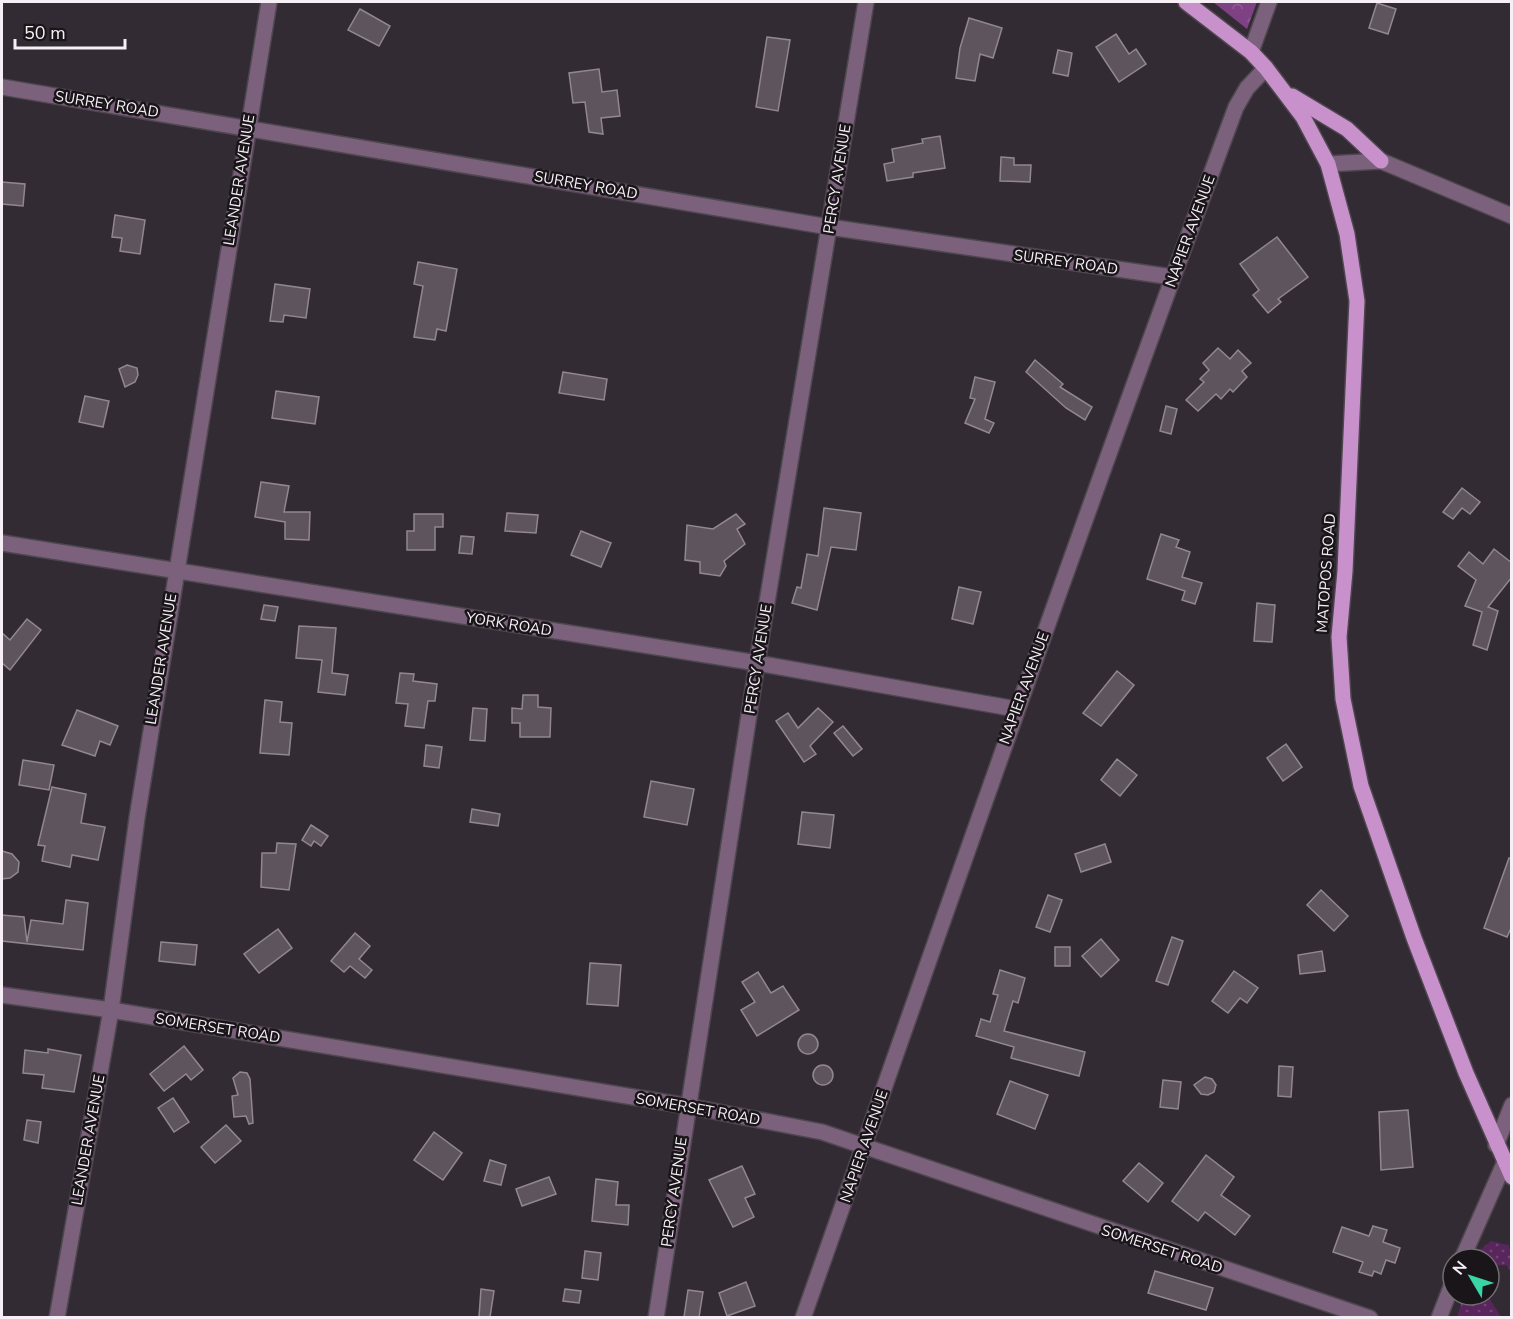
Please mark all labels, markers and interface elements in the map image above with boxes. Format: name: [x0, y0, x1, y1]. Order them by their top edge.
scale bar: [15, 12, 124, 50]
text: 50 m: [24, 21, 66, 45]
street label: SURREY ROAD: [54, 86, 160, 122]
street label: LEANDER AVENUE: [219, 113, 259, 247]
street label: PERCY AVENUE: [818, 123, 856, 235]
street label: SURREY ROAD: [533, 166, 639, 204]
street label: NAPIER AVENUE: [1160, 172, 1220, 290]
street label: SURREY ROAD: [1013, 245, 1119, 279]
street label: MATOPOS ROAD: [1312, 513, 1340, 633]
street label: LEANDER AVENUE: [141, 592, 181, 726]
street label: PERCY AVENUE: [739, 603, 777, 715]
street label: YORK ROAD: [464, 607, 553, 641]
street label: NAPIER AVENUE: [994, 629, 1054, 747]
street label: SOMERSET ROAD: [154, 1008, 282, 1048]
street label: LEANDER AVENUE: [67, 1073, 109, 1207]
street label: NAPIER AVENUE: [835, 1087, 893, 1205]
street label: SOMERSET ROAD: [634, 1088, 762, 1130]
street label: PERCY AVENUE: [656, 1136, 692, 1248]
street label: SOMERSET ROAD: [1099, 1220, 1225, 1278]
north arrow: [1441, 1247, 1501, 1307]
text: N: [1448, 1257, 1472, 1280]

